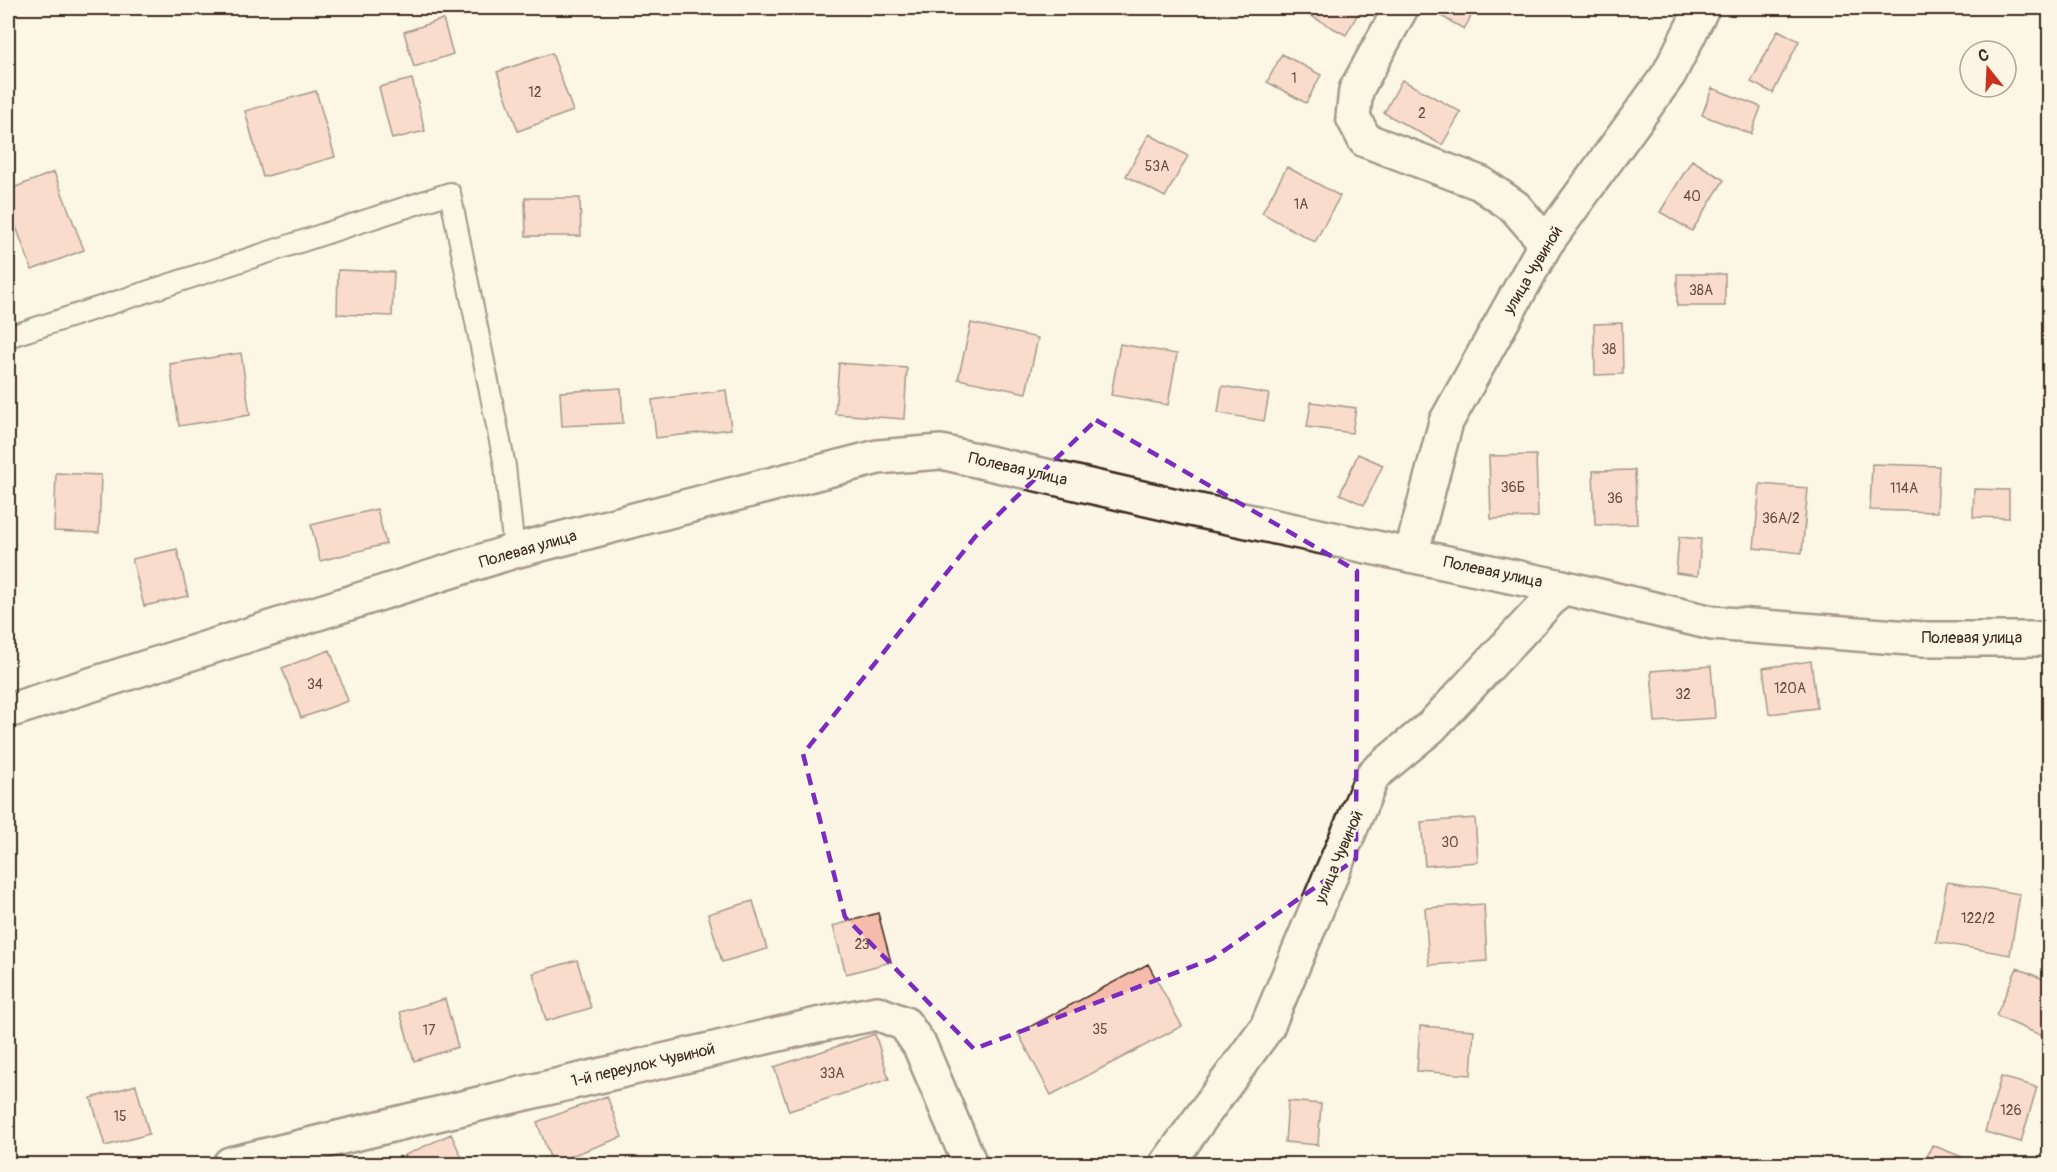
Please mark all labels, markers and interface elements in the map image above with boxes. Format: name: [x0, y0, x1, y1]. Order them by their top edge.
north arrow: [1958, 39, 2018, 99]
text: С: [1976, 45, 1992, 67]
house number: 1: [1291, 70, 1297, 87]
house number: 12: [528, 84, 542, 101]
house number: 2: [1418, 105, 1426, 122]
house number: 53А: [1145, 158, 1169, 175]
house number: 40: [1683, 188, 1701, 205]
house number: 1А: [1294, 196, 1308, 213]
street label: улица Чувиной: [1498, 222, 1567, 318]
house number: 38А: [1689, 282, 1713, 299]
house number: 38: [1602, 341, 1616, 358]
street label: Полевая улица: [967, 448, 1069, 490]
house number: 36Б: [1501, 479, 1525, 496]
house number: 114А: [1890, 480, 1918, 497]
house number: 36: [1607, 490, 1623, 507]
house number: 36А/2: [1762, 510, 1800, 527]
street label: Полевая улица: [477, 526, 579, 572]
street label: Полевая улица: [1442, 552, 1544, 592]
street label: Полевая улица: [1922, 628, 2022, 648]
house number: 34: [307, 676, 323, 693]
house number: 120А: [1774, 680, 1806, 697]
house number: 32: [1675, 686, 1691, 703]
street label: улица Чувиной: [1310, 808, 1368, 907]
house number: 30: [1441, 834, 1459, 851]
house number: 122/2: [1961, 910, 1995, 927]
house number: 23: [854, 936, 870, 953]
house number: 35: [1092, 1021, 1108, 1038]
house number: 17: [423, 1022, 436, 1039]
street label: 1-й переулок Чувиной: [569, 1039, 717, 1091]
house number: 33А: [820, 1065, 844, 1082]
house number: 126: [2000, 1102, 2022, 1119]
house number: 15: [113, 1108, 127, 1125]

